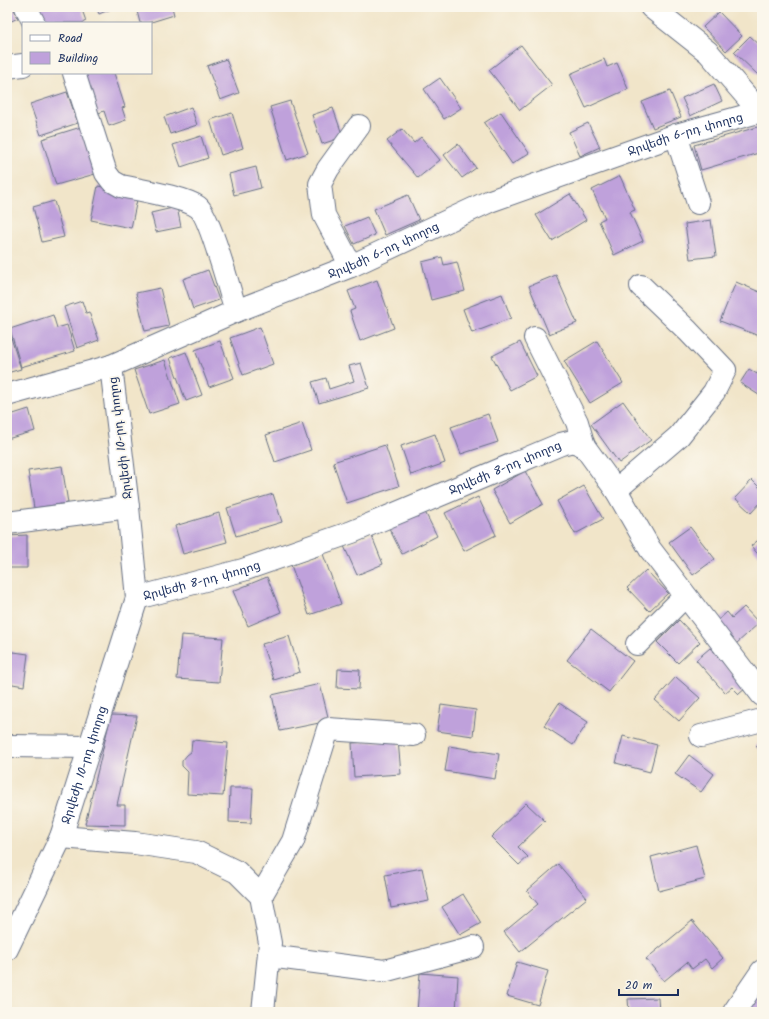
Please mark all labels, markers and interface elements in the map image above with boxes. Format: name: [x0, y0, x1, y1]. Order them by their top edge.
legend: [22, 22, 152, 74]
text: Road: [58, 29, 83, 48]
text: Building: [58, 49, 98, 68]
street label: Ջրվեժի 6-րդ փողոց: [625, 108, 745, 161]
street label: Ջրվեժի 6-րդ փողոց: [325, 217, 442, 284]
street label: Ջրվեժի 10-րդ փողոց: [104, 376, 137, 500]
street label: Ջրվեժի 8-րդ փողոց: [446, 436, 564, 500]
street label: Ջրվեժի 8-րդ փողոց: [141, 556, 263, 606]
street label: Ջրվեժի 10-րդ փողոց: [57, 703, 112, 827]
scale bar: [619, 971, 678, 997]
text: 20 m: [625, 976, 653, 995]

